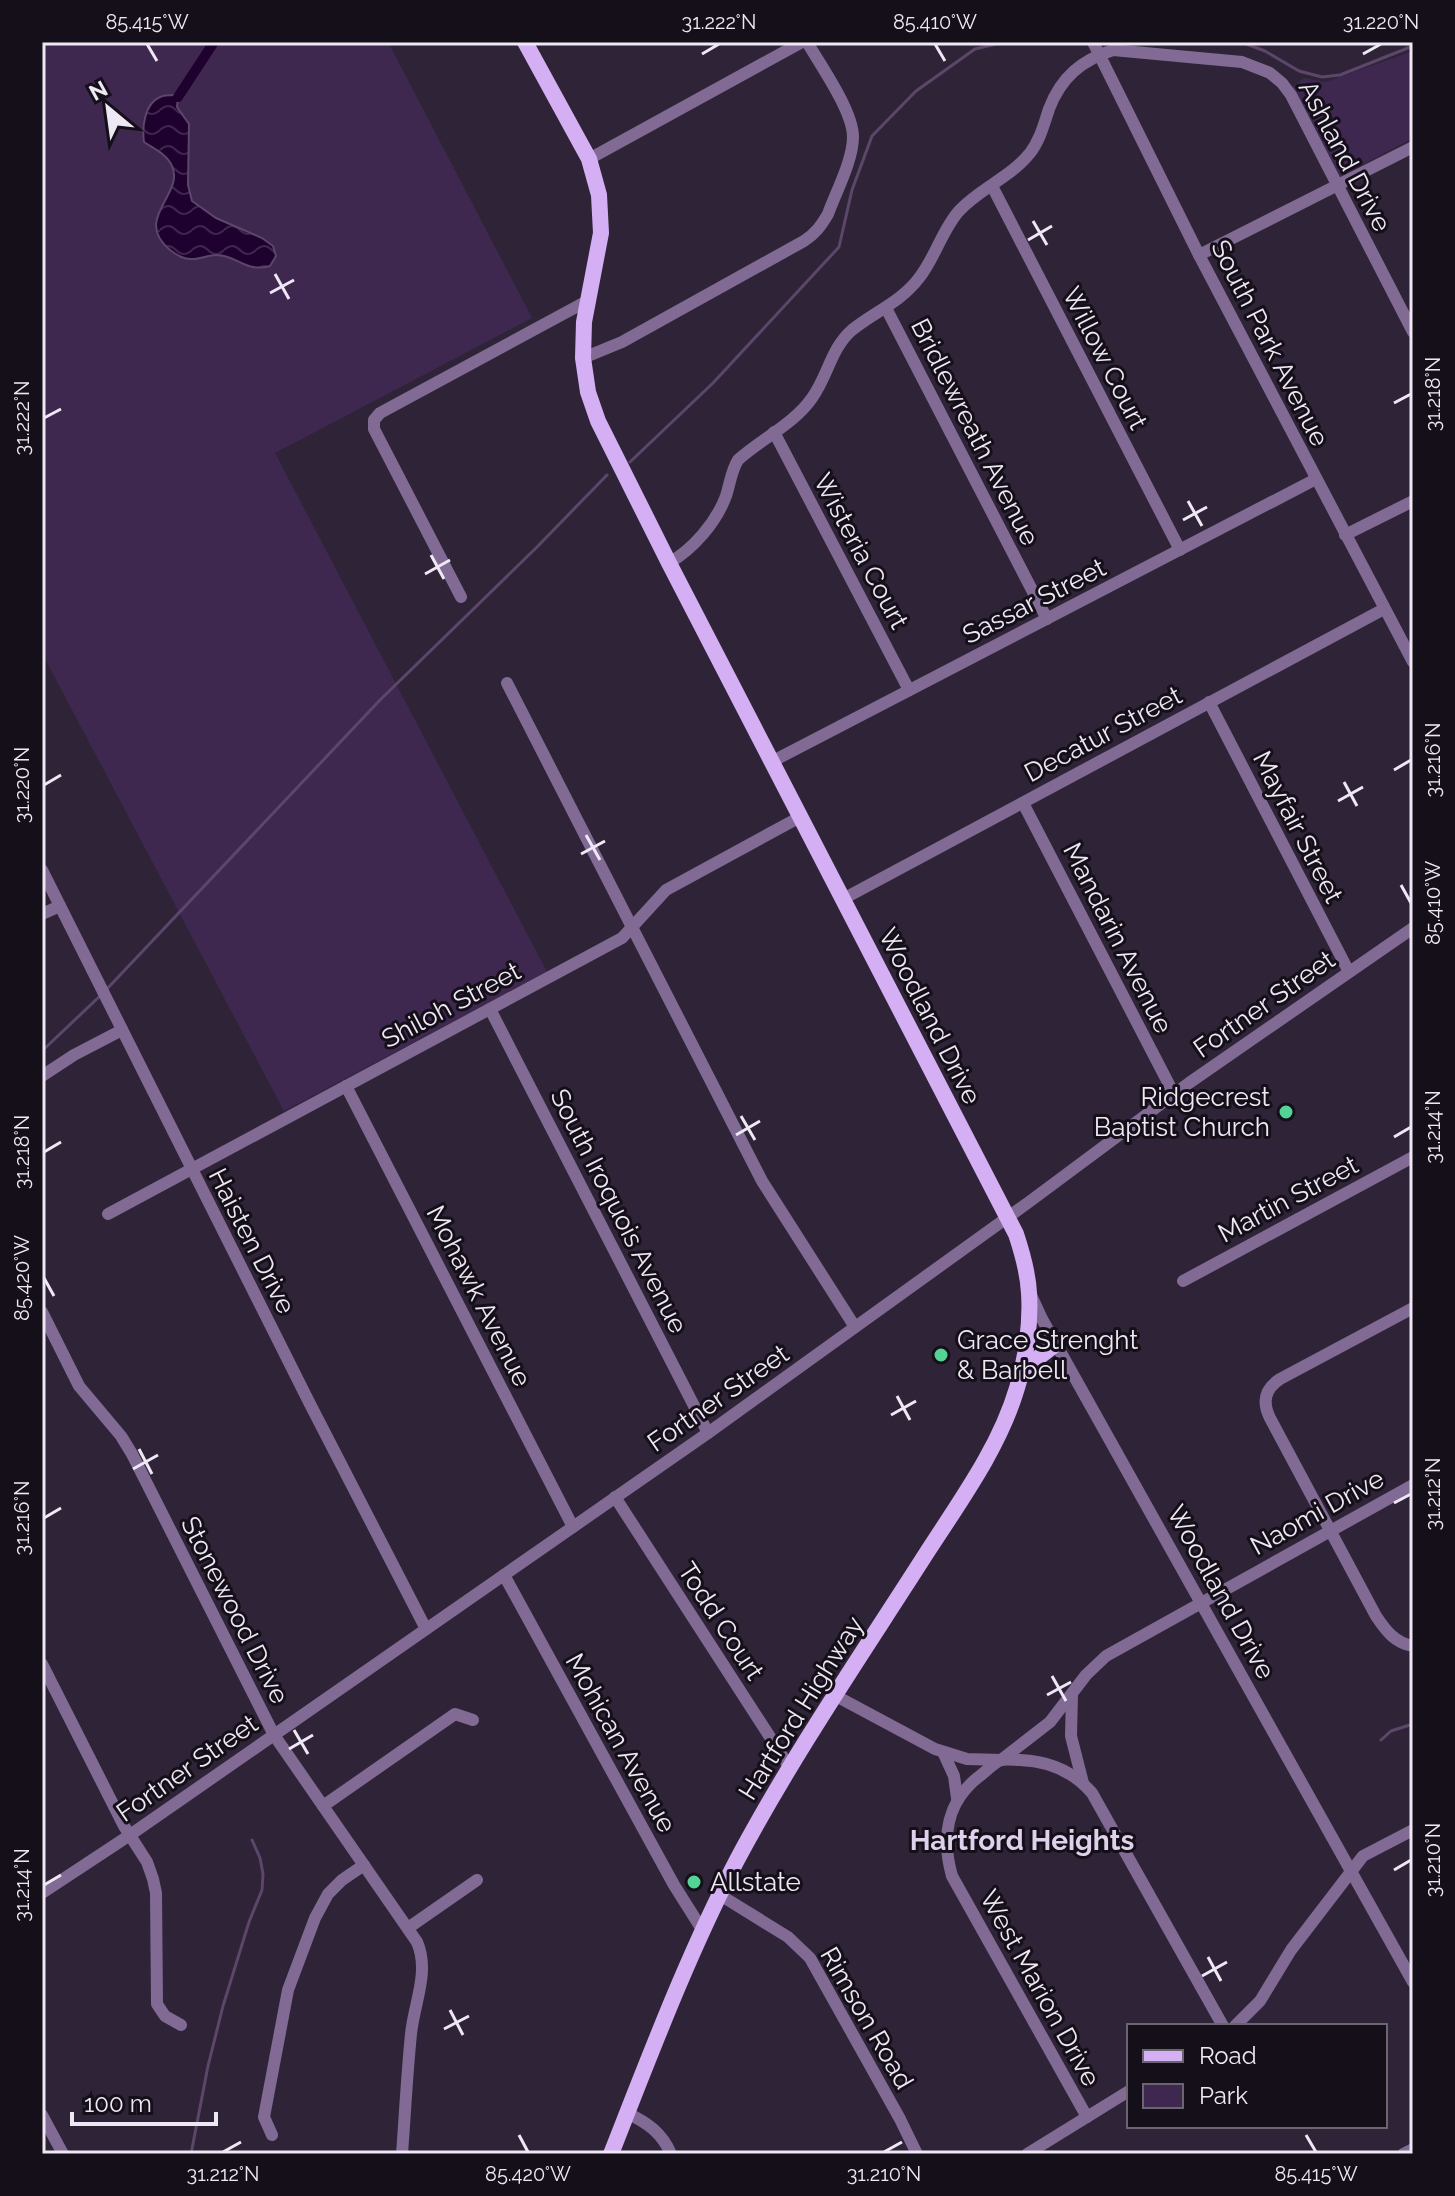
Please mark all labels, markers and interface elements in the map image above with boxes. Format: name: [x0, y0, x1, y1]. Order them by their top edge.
text: 85.415°W: [105, 10, 189, 34]
text: 31.222°N: [682, 10, 756, 34]
text: 85.410°W: [893, 10, 977, 34]
text: 31.220°N: [1343, 10, 1419, 34]
north arrow: [68, 68, 148, 148]
text: N: [85, 75, 112, 106]
street label: Ashland Drive: [1293, 76, 1397, 236]
street label: South Park Avenue: [1205, 235, 1335, 451]
street label: Willow Court: [1056, 282, 1154, 434]
street label: Bridlewreath Avenue: [905, 314, 1045, 550]
text: 31.218°N: [1421, 357, 1445, 431]
text: 31.222°N: [10, 381, 34, 455]
street label: Wisteria Court: [808, 468, 915, 634]
street label: Sassar Street: [957, 552, 1111, 650]
street label: Decatur Street: [1019, 680, 1187, 788]
text: 31.216°N: [1421, 723, 1445, 797]
street label: Mayfair Street: [1247, 746, 1349, 908]
text: 31.220°N: [10, 747, 34, 823]
street label: Mandarin Avenue: [1057, 838, 1179, 1038]
text: 85.410°W: [1421, 861, 1445, 945]
street label: Woodland Drive: [873, 923, 987, 1109]
street label: Fortner Street: [1188, 944, 1341, 1064]
street label: Shiloh Street: [376, 956, 526, 1054]
place label: Ridgecrest Baptist Church: [1094, 1082, 1270, 1142]
street label: South Iroquois Avenue: [544, 1084, 694, 1338]
text: 31.214°N: [1421, 1090, 1445, 1164]
marker: Ridgecrest Baptist Church: [1277, 1103, 1295, 1121]
text: 31.218°N: [10, 1115, 34, 1189]
street label: Martin Street: [1213, 1149, 1363, 1248]
street label: Haisten Drive: [203, 1163, 301, 1319]
street label: Mohawk Avenue: [420, 1201, 538, 1391]
text: 85.420°W: [10, 1235, 34, 1321]
place label: Grace Strenght & Barbell: [957, 1325, 1138, 1385]
street label: Fortner Street: [642, 1338, 795, 1458]
marker: Grace Strenght & Barbell: [932, 1346, 950, 1364]
text: 31.212°N: [1421, 1458, 1445, 1530]
street label: Naomi Drive: [1245, 1463, 1389, 1561]
text: 31.216°N: [10, 1481, 34, 1555]
street label: Woodland Drive: [1161, 1500, 1281, 1684]
street label: Stonewood Drive: [175, 1511, 295, 1709]
street label: Todd Court: [672, 1557, 770, 1686]
street label: Hartford Highway: [732, 1611, 870, 1805]
street label: Mohican Avenue: [560, 1648, 682, 1838]
street label: Fortner Street: [111, 1708, 264, 1828]
text: 31.210°N: [1421, 1823, 1445, 1897]
district label: Hartford Heights: [910, 1824, 1134, 1857]
text: 31.214°N: [10, 1848, 34, 1922]
place label: Allstate: [710, 1867, 801, 1897]
marker: Allstate: [685, 1873, 703, 1891]
street label: West Marion Drive: [974, 1885, 1106, 2091]
street label: Rimson Road: [814, 1942, 920, 2094]
legend: [1127, 2024, 1387, 2128]
text: Road: [1199, 2041, 1257, 2070]
scale bar: [72, 2076, 216, 2126]
text: Park: [1199, 2081, 1248, 2110]
text: 100 m: [84, 2089, 152, 2118]
text: 31.212°N: [187, 2162, 259, 2186]
text: 85.420°W: [485, 2162, 571, 2186]
text: 31.210°N: [847, 2162, 921, 2186]
text: 85.415°W: [1274, 2162, 1358, 2186]

